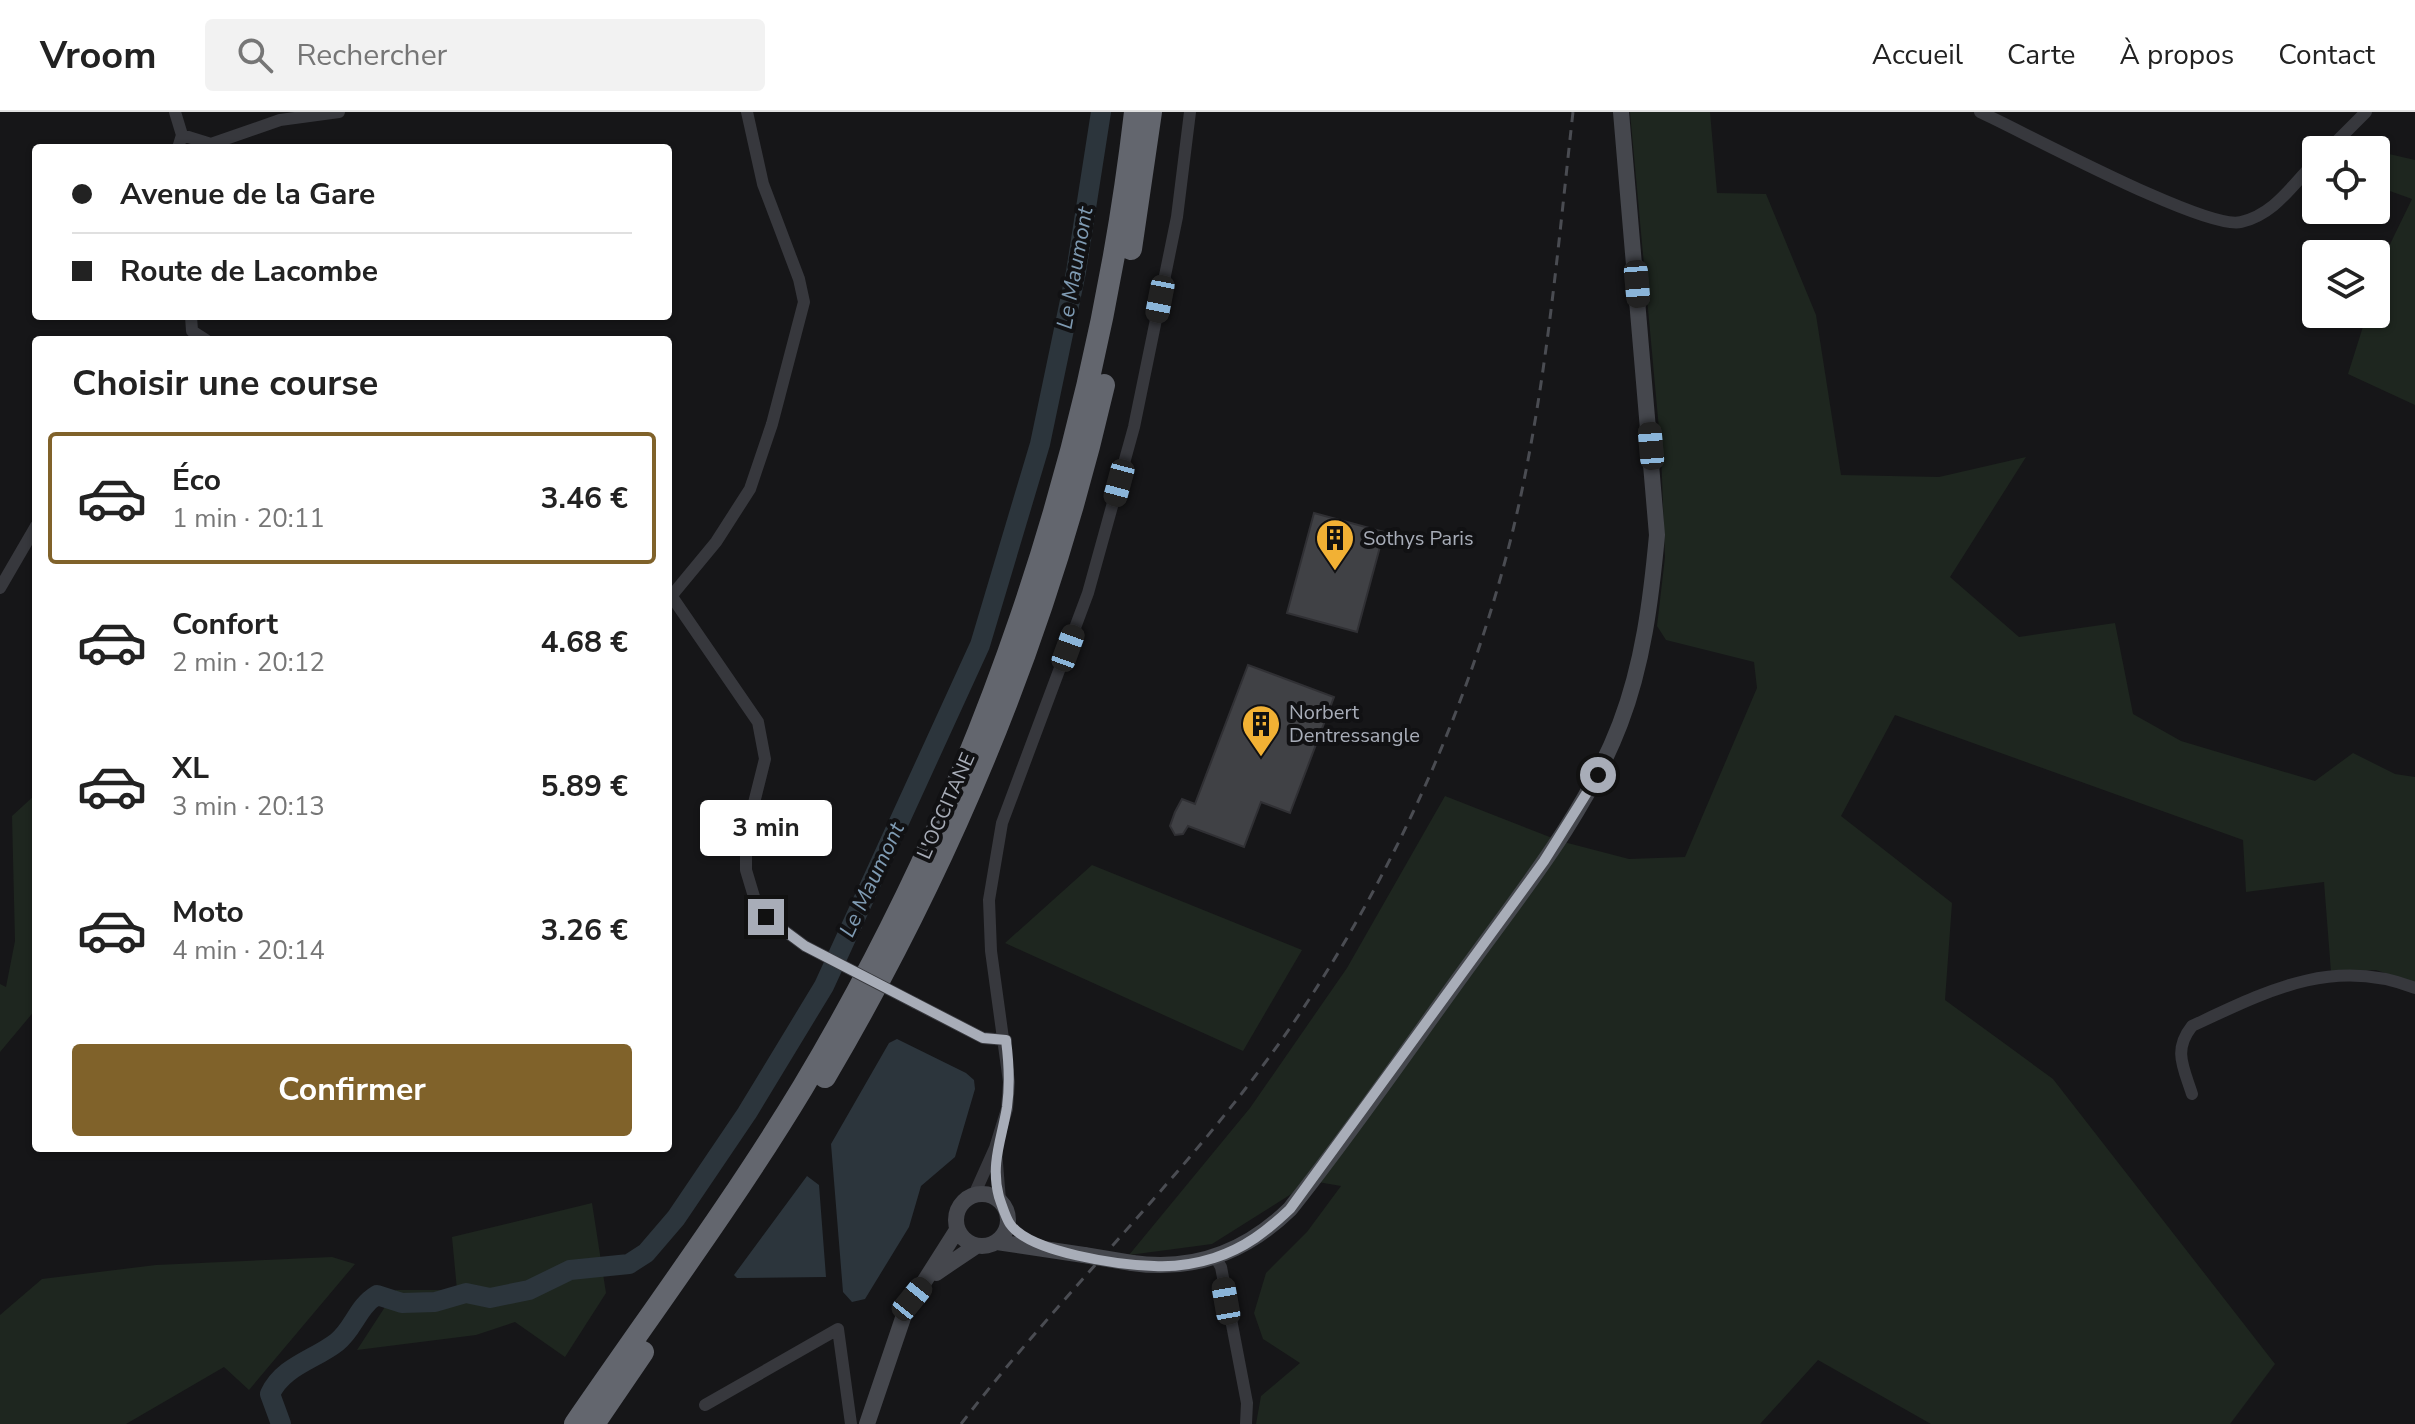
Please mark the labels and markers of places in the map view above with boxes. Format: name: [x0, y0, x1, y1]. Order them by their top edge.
building icon: Sothys Paris: [1314, 517, 1356, 572]
place label: Sothys Paris: [1363, 525, 1474, 552]
place label: Norbert Dentressangle: [1289, 699, 1420, 749]
building icon: Norbert Dentressangle: [1240, 703, 1282, 758]

